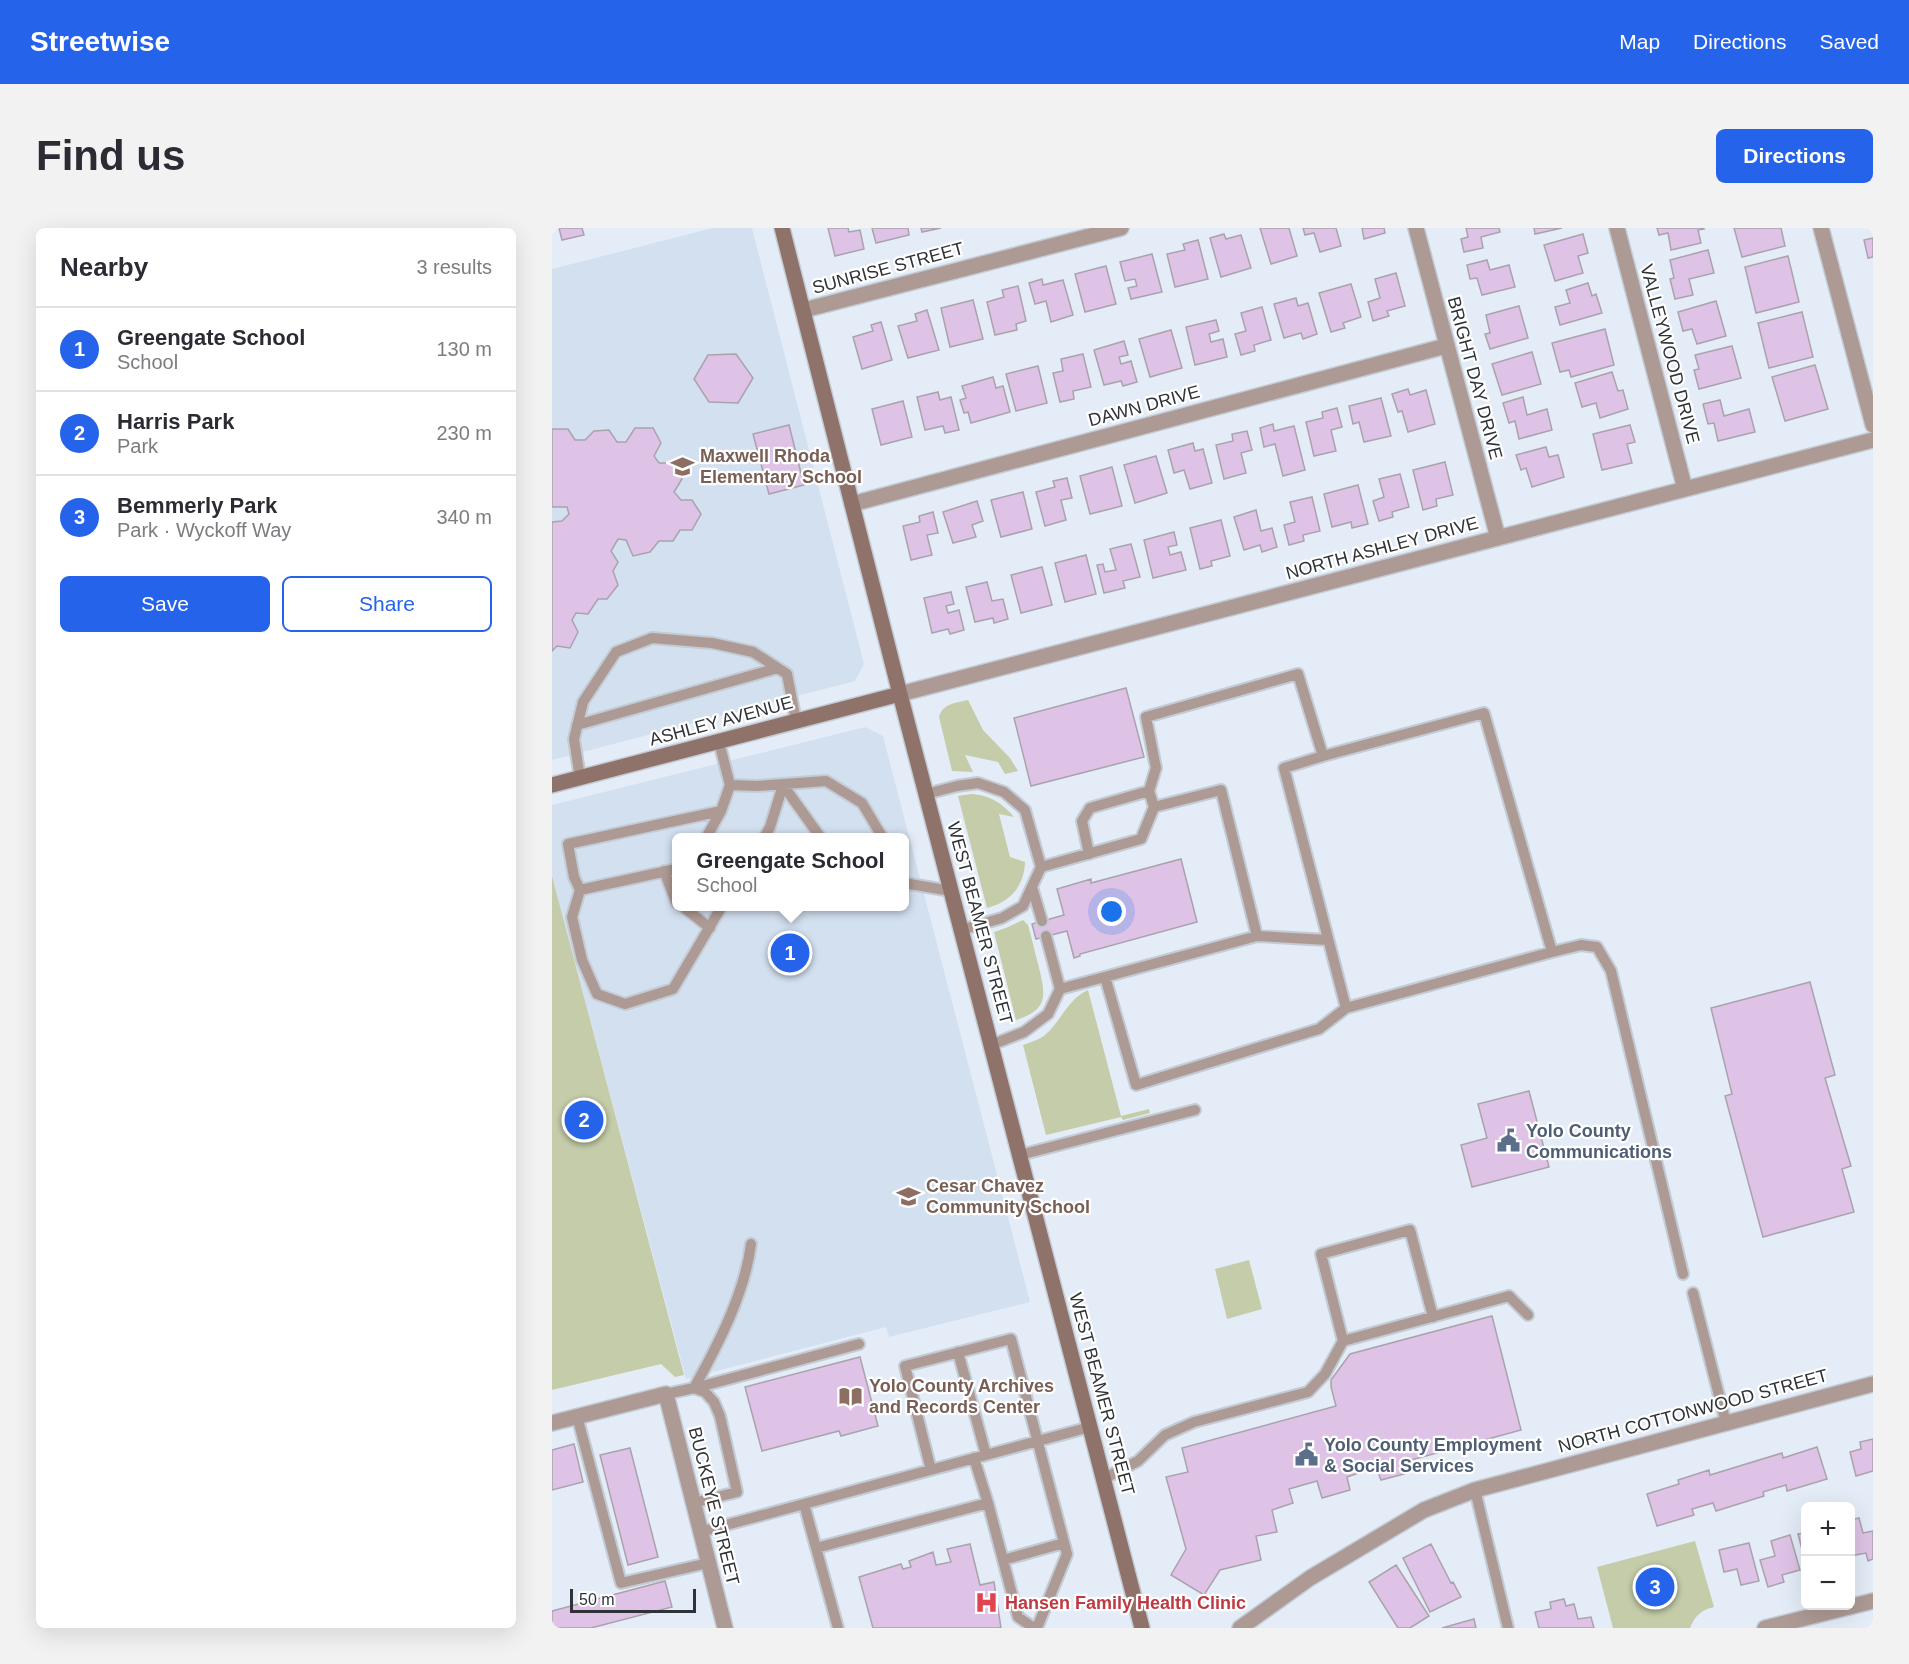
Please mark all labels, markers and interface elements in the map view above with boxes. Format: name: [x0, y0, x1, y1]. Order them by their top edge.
text: Streetwise: [30, 26, 170, 57]
text: Map: [1619, 30, 1660, 53]
text: Directions: [1693, 30, 1786, 53]
text: Saved: [1819, 30, 1879, 53]
button: Directions: [1716, 129, 1873, 183]
text: Find us: [36, 132, 185, 179]
street label: SUNRISE STREET: [810, 238, 966, 298]
text: Nearby: [60, 252, 148, 282]
text: 3 results: [416, 256, 492, 278]
street label: VALLEYWOOD DRIVE: [1636, 262, 1704, 446]
street label: BRIGHT DAY DRIVE: [1444, 294, 1506, 462]
text: Greengate School: [117, 325, 305, 350]
text: 1: [74, 338, 85, 360]
text: 130 m: [436, 338, 492, 360]
text: School: [117, 351, 178, 373]
street label: DAWN DRIVE: [1086, 382, 1202, 430]
text: Harris Park: [117, 409, 234, 434]
text: 2: [74, 422, 85, 444]
text: 230 m: [436, 422, 492, 444]
text: Park: [117, 435, 158, 457]
place label: Maxwell Rhoda Elementary School: [700, 446, 862, 487]
school or university icon: Maxwell Rhoda Elementary School: [669, 453, 695, 479]
text: Bemmerly Park: [117, 493, 277, 518]
text: 3: [74, 506, 85, 528]
text: 340 m: [436, 506, 492, 528]
street label: NORTH ASHLEY DRIVE: [1284, 513, 1480, 583]
text: Park · Wyckoff Way: [117, 519, 291, 541]
button: Save: [60, 576, 270, 632]
button: Share: [282, 576, 492, 632]
street label: ASHLEY AVENUE: [647, 692, 795, 750]
street label: WEST BEAMER STREET: [943, 820, 1017, 1026]
popup: [672, 833, 909, 911]
text: Greengate School: [696, 848, 885, 873]
text: School: [696, 874, 758, 896]
your location: [1097, 897, 1126, 926]
pin: 1: [770, 930, 810, 976]
pin: 2: [564, 1098, 603, 1142]
place label: Yolo County Communications: [1526, 1121, 1672, 1162]
public building icon: Yolo County Communications: [1495, 1128, 1521, 1154]
place label: Cesar Chavez Community School: [926, 1176, 1090, 1217]
school or university icon: Cesar Chavez Community School: [895, 1183, 921, 1209]
street label: WEST BEAMER STREET: [1065, 1291, 1139, 1497]
street label: NORTH COTTONWOOD STREET: [1556, 1365, 1830, 1457]
place label: Yolo County Archives and Records Center: [869, 1376, 1054, 1417]
library icon: Yolo County Archives and Records Center: [838, 1383, 864, 1409]
street label: BUCKEYE STREET: [685, 1425, 743, 1587]
place label: Yolo County Employment & Social Services: [1324, 1435, 1542, 1476]
public building icon: Yolo County Employment & Social Services: [1293, 1442, 1319, 1468]
map controls: [1801, 1502, 1855, 1610]
button: +: [1801, 1502, 1855, 1556]
button: −: [1801, 1556, 1855, 1610]
pin: 3: [1636, 1564, 1674, 1610]
scale bar: [570, 1586, 696, 1614]
hospital icon: Hansen Family Health Clinic: [974, 1590, 1000, 1616]
text: 50 m: [579, 1591, 615, 1608]
place label: Hansen Family Health Clinic: [1005, 1593, 1246, 1613]

